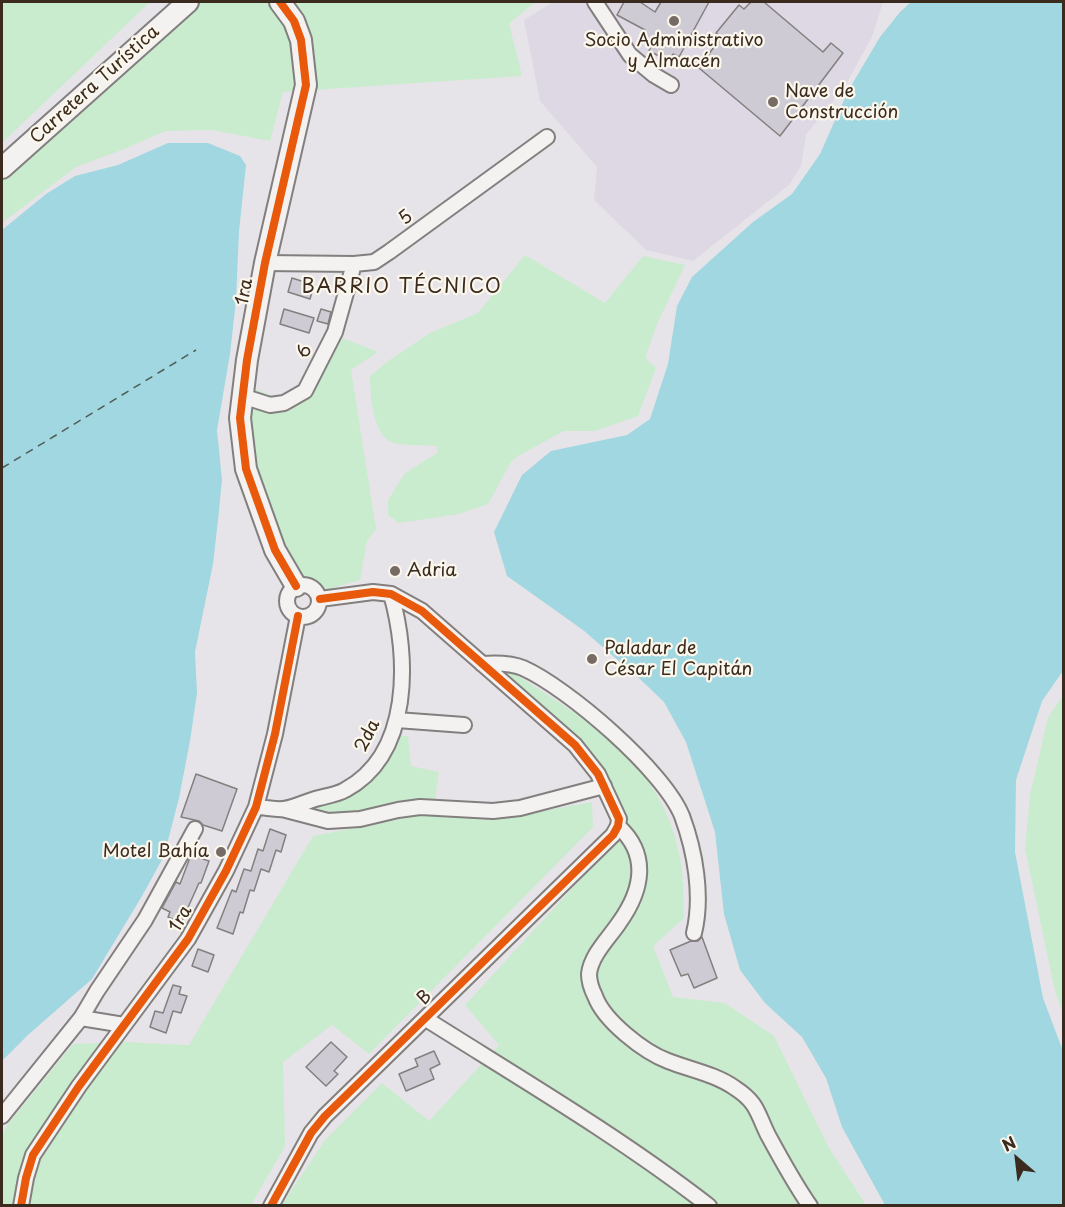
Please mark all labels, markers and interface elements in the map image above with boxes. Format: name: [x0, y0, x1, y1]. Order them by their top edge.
marker: Socio Administrativo y Almacén: [667, 14, 681, 28]
street label: Carretera Turística: [26, 21, 164, 149]
place label: Socio Administrativo y Almacén: [585, 30, 763, 72]
place label: Nave de Construcción: [785, 81, 898, 124]
marker: Nave de Construcción: [766, 95, 780, 109]
street label: 5: [395, 206, 417, 230]
district label: BARRIO TÉCNICO: [301, 275, 503, 299]
street label: 1ra: [232, 277, 258, 307]
street label: 6: [293, 341, 317, 363]
place label: Adria: [407, 560, 457, 582]
marker: Adria: [388, 564, 402, 578]
place label: Paladar de César El Capitán: [604, 638, 752, 680]
marker: Paladar de César El Capitán: [585, 652, 599, 666]
street label: 2da: [351, 716, 385, 756]
place label: Motel Bahía: [103, 841, 209, 863]
marker: Motel Bahía: [214, 845, 228, 859]
street label: 1ra: [165, 902, 197, 936]
street label: B: [413, 986, 437, 1010]
north arrow: [987, 1129, 1047, 1189]
text: N: [997, 1130, 1020, 1157]

